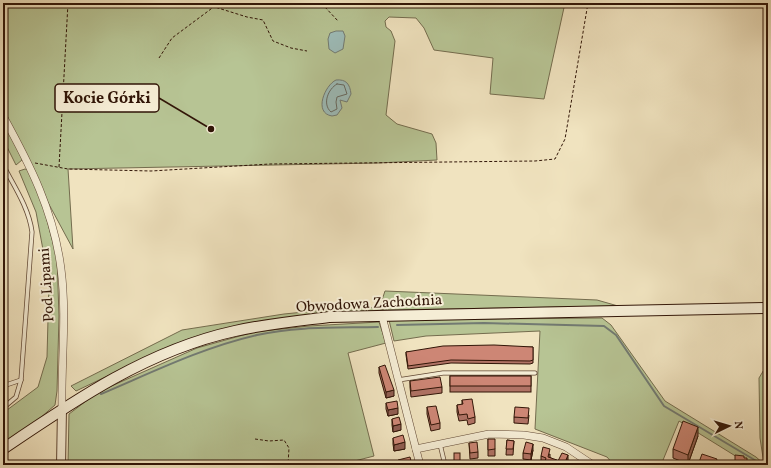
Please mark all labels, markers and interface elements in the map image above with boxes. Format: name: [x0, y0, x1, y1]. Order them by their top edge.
callout: Kocie Górki: [55, 84, 159, 112]
text: Kocie Górki: [63, 88, 151, 110]
street label: Pod Lipami: [34, 247, 61, 323]
street label: Obwodowa Zachodnia: [295, 290, 443, 319]
north arrow: [709, 406, 749, 446]
text: N: [730, 421, 745, 430]

